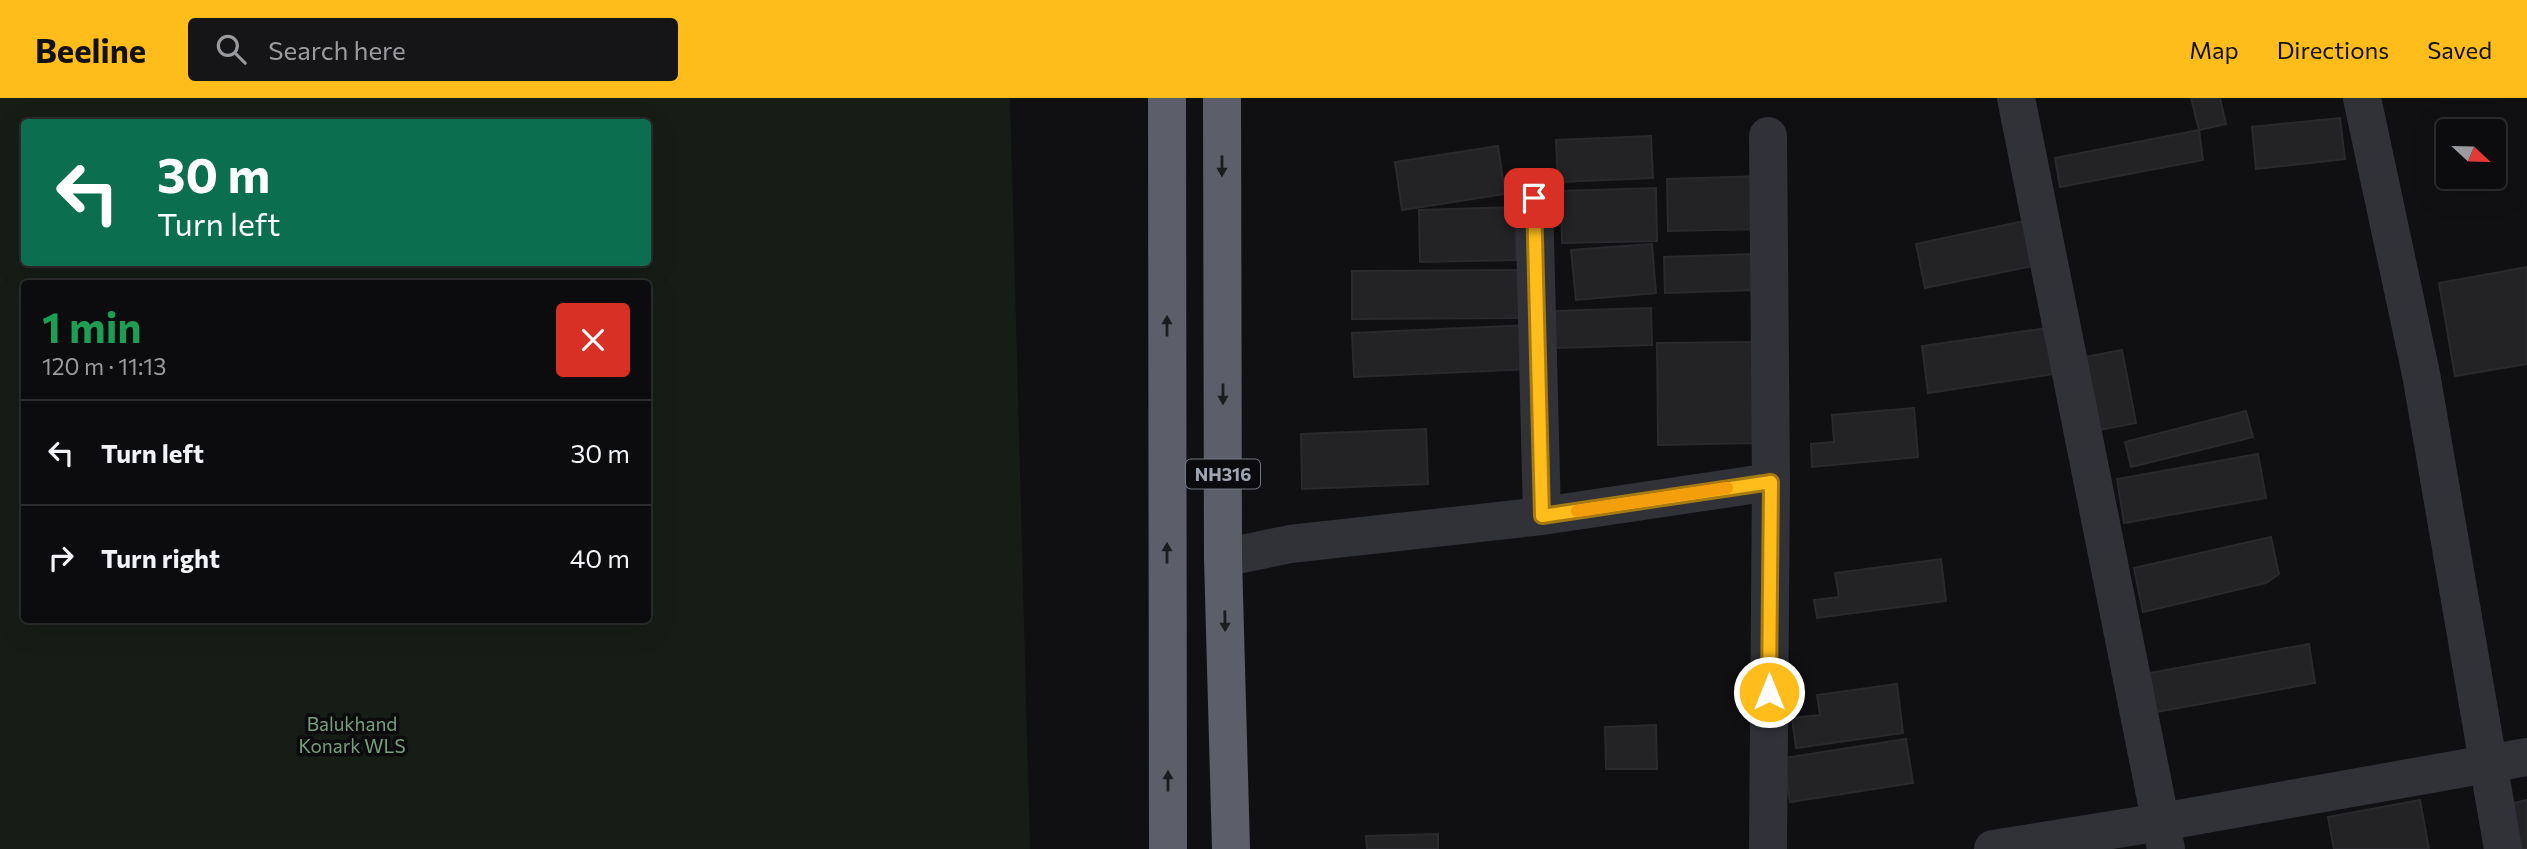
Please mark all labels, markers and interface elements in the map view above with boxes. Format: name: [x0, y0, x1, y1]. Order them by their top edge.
search box: [188, 18, 678, 81]
text: Beeline: [35, 29, 146, 70]
icon: search: [212, 30, 250, 68]
text: Search here: [268, 34, 406, 65]
text: Map: [2189, 35, 2239, 64]
text: Directions: [2277, 35, 2389, 64]
text: Saved: [2427, 35, 2492, 64]
north arrow: [2436, 119, 2506, 189]
map controls: [2436, 119, 2506, 189]
text: 30 m: [157, 143, 270, 203]
icon: left: [42, 147, 133, 238]
one-way arrow: [1216, 155, 1228, 177]
pin: [1504, 168, 1564, 228]
icon: arrive: [1515, 179, 1553, 217]
text: Turn left: [157, 203, 281, 243]
text: 1 min: [42, 300, 142, 352]
button: close: [556, 303, 630, 377]
one-way arrow: [1161, 315, 1173, 337]
text: 120 m · 11:13: [42, 352, 166, 380]
one-way arrow: [1217, 383, 1229, 405]
icon: left: [42, 434, 80, 472]
text: Turn left: [101, 437, 204, 468]
text: 30 m: [571, 437, 630, 468]
road number: NH316: [1186, 460, 1260, 488]
icon: right: [42, 539, 80, 577]
text: Turn right: [101, 542, 220, 573]
text: 40 m: [570, 542, 630, 573]
one-way arrow: [1161, 542, 1173, 564]
one-way arrow: [1219, 610, 1231, 632]
position arrow: [1732, 655, 1806, 729]
park label: Balukhand Konark WLS: [298, 712, 406, 757]
one-way arrow: [1162, 770, 1174, 792]

